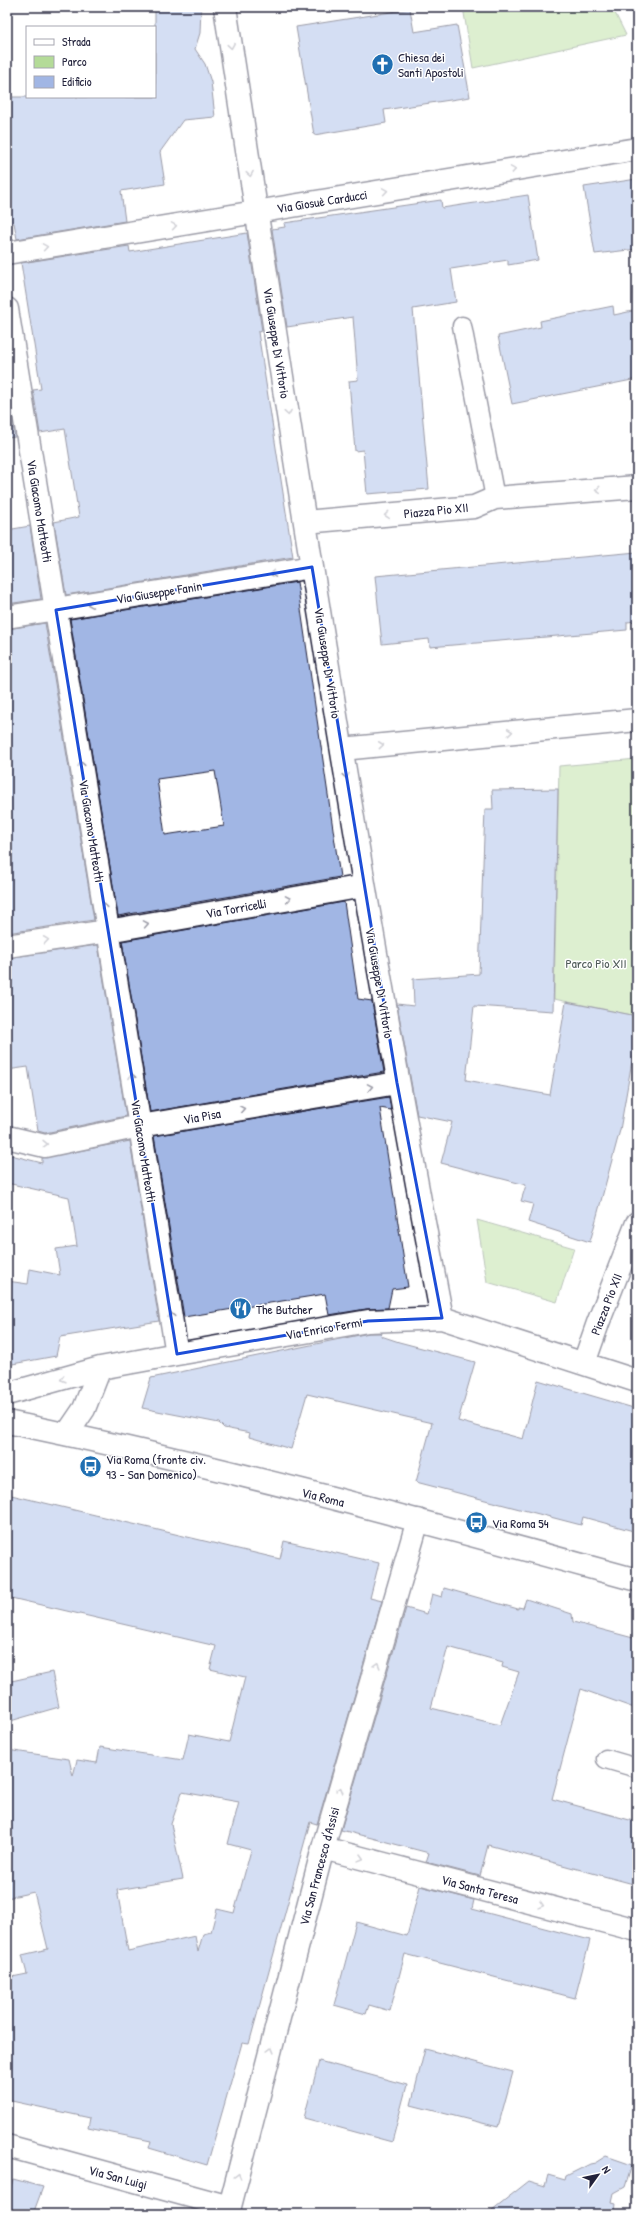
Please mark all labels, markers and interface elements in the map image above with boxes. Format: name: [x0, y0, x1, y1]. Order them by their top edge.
legend: [26, 26, 156, 98]
text: Strada: [62, 33, 91, 50]
one-way arrow: [226, 42, 234, 49]
place label: Chiesa dei Santi Apostoli: [398, 48, 464, 81]
church icon: Chiesa dei Santi Apostoli: [370, 51, 396, 77]
text: Parco: [62, 53, 87, 70]
text: Edificio: [62, 73, 92, 90]
one-way arrow: [510, 166, 516, 175]
one-way arrow: [245, 171, 254, 177]
street label: Via Giosuè Carducci: [275, 185, 369, 217]
one-way arrow: [382, 187, 388, 196]
one-way arrow: [171, 222, 177, 231]
one-way arrow: [42, 243, 49, 252]
street label: Via Giuseppe Di Vittorio: [259, 286, 295, 400]
one-way arrow: [283, 410, 292, 416]
street label: Via Giacomo Matteotti: [23, 458, 57, 564]
one-way arrow: [595, 485, 601, 494]
street label: Piazza Pio XII: [403, 498, 469, 522]
one-way arrow: [384, 510, 390, 519]
one-way arrow: [270, 569, 276, 578]
street label: Via Giuseppe Fanin: [115, 576, 203, 608]
one-way arrow: [87, 599, 93, 608]
street label: Via Giuseppe Di Vittorio: [310, 606, 346, 720]
one-way arrow: [507, 728, 513, 737]
one-way arrow: [378, 741, 384, 750]
one-way arrow: [77, 761, 86, 767]
one-way arrow: [341, 773, 350, 780]
street label: Via Giacomo Matteotti: [75, 778, 109, 884]
street label: Via Torricelli: [204, 894, 268, 922]
one-way arrow: [285, 895, 291, 904]
one-way arrow: [100, 903, 109, 910]
one-way arrow: [143, 920, 149, 929]
street label: Via Giuseppe Di Vittorio: [361, 926, 399, 1040]
one-way arrow: [42, 936, 49, 945]
park label: Parco Pio XII: [566, 954, 626, 972]
one-way arrow: [128, 1073, 137, 1079]
one-way arrow: [367, 1083, 373, 1092]
street label: Via Giacomo Matteotti: [127, 1098, 161, 1204]
street label: Via Pisa: [182, 1104, 222, 1128]
one-way arrow: [239, 1105, 245, 1114]
one-way arrow: [42, 1140, 48, 1148]
street label: Piazza Pio XII: [586, 1271, 626, 1337]
restaurant icon: The Butcher: [227, 1296, 253, 1322]
place label: The Butcher: [256, 1300, 313, 1318]
one-way arrow: [167, 1312, 175, 1318]
street label: Via Enrico Fermi: [284, 1312, 364, 1344]
one-way arrow: [59, 1374, 66, 1383]
place label: Via Roma (fronte civ. 93 - San Domenico): [106, 1450, 206, 1483]
bus stop icon: Via Roma (fronte civ. 93 - San Domenico): [78, 1453, 104, 1479]
street label: Via Roma: [300, 1483, 346, 1511]
bus stop icon: Via Roma 54: [464, 1510, 490, 1536]
place label: Via Roma 54: [492, 1514, 549, 1532]
one-way arrow: [372, 1662, 381, 1669]
one-way arrow: [335, 1786, 344, 1793]
street label: Via San Francesco d'Assisi: [295, 1805, 343, 1927]
one-way arrow: [358, 1853, 364, 1861]
street label: Via Santa Teresa: [439, 1870, 521, 1908]
one-way arrow: [537, 1900, 544, 1909]
one-way arrow: [266, 2047, 274, 2054]
north arrow: [578, 2155, 618, 2195]
street label: Via San Luigi: [87, 2161, 149, 2193]
text: N: [599, 2163, 614, 2176]
one-way arrow: [233, 2173, 242, 2180]

